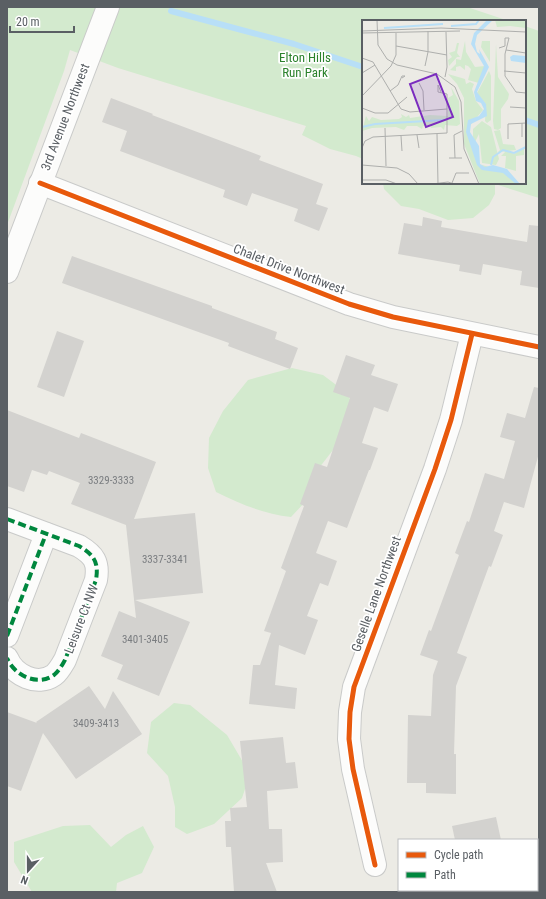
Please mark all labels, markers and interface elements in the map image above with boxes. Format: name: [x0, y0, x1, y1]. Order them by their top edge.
scale bar: [10, 8, 74, 34]
text: 20 m: [16, 15, 40, 29]
inset map: [362, 20, 526, 184]
park label: Elton Hills Run Park: [279, 50, 331, 80]
street label: 3rd Avenue Northwest: [38, 61, 92, 173]
street label: Chalet Drive Northwest: [231, 241, 347, 297]
house number: 3329-3333: [88, 474, 134, 487]
street label: Geselle Lane Northwest: [348, 534, 404, 654]
house number: 3337-3341: [142, 553, 188, 566]
street label: Leisure Ct NW: [61, 582, 101, 656]
house number: 3401-3405: [122, 633, 168, 646]
house number: 3409-3413: [73, 717, 119, 730]
legend: [398, 839, 538, 891]
text: Cycle path: [434, 848, 484, 862]
north arrow: [8, 851, 48, 891]
text: Path: [434, 868, 456, 882]
text: N: [19, 873, 30, 887]

